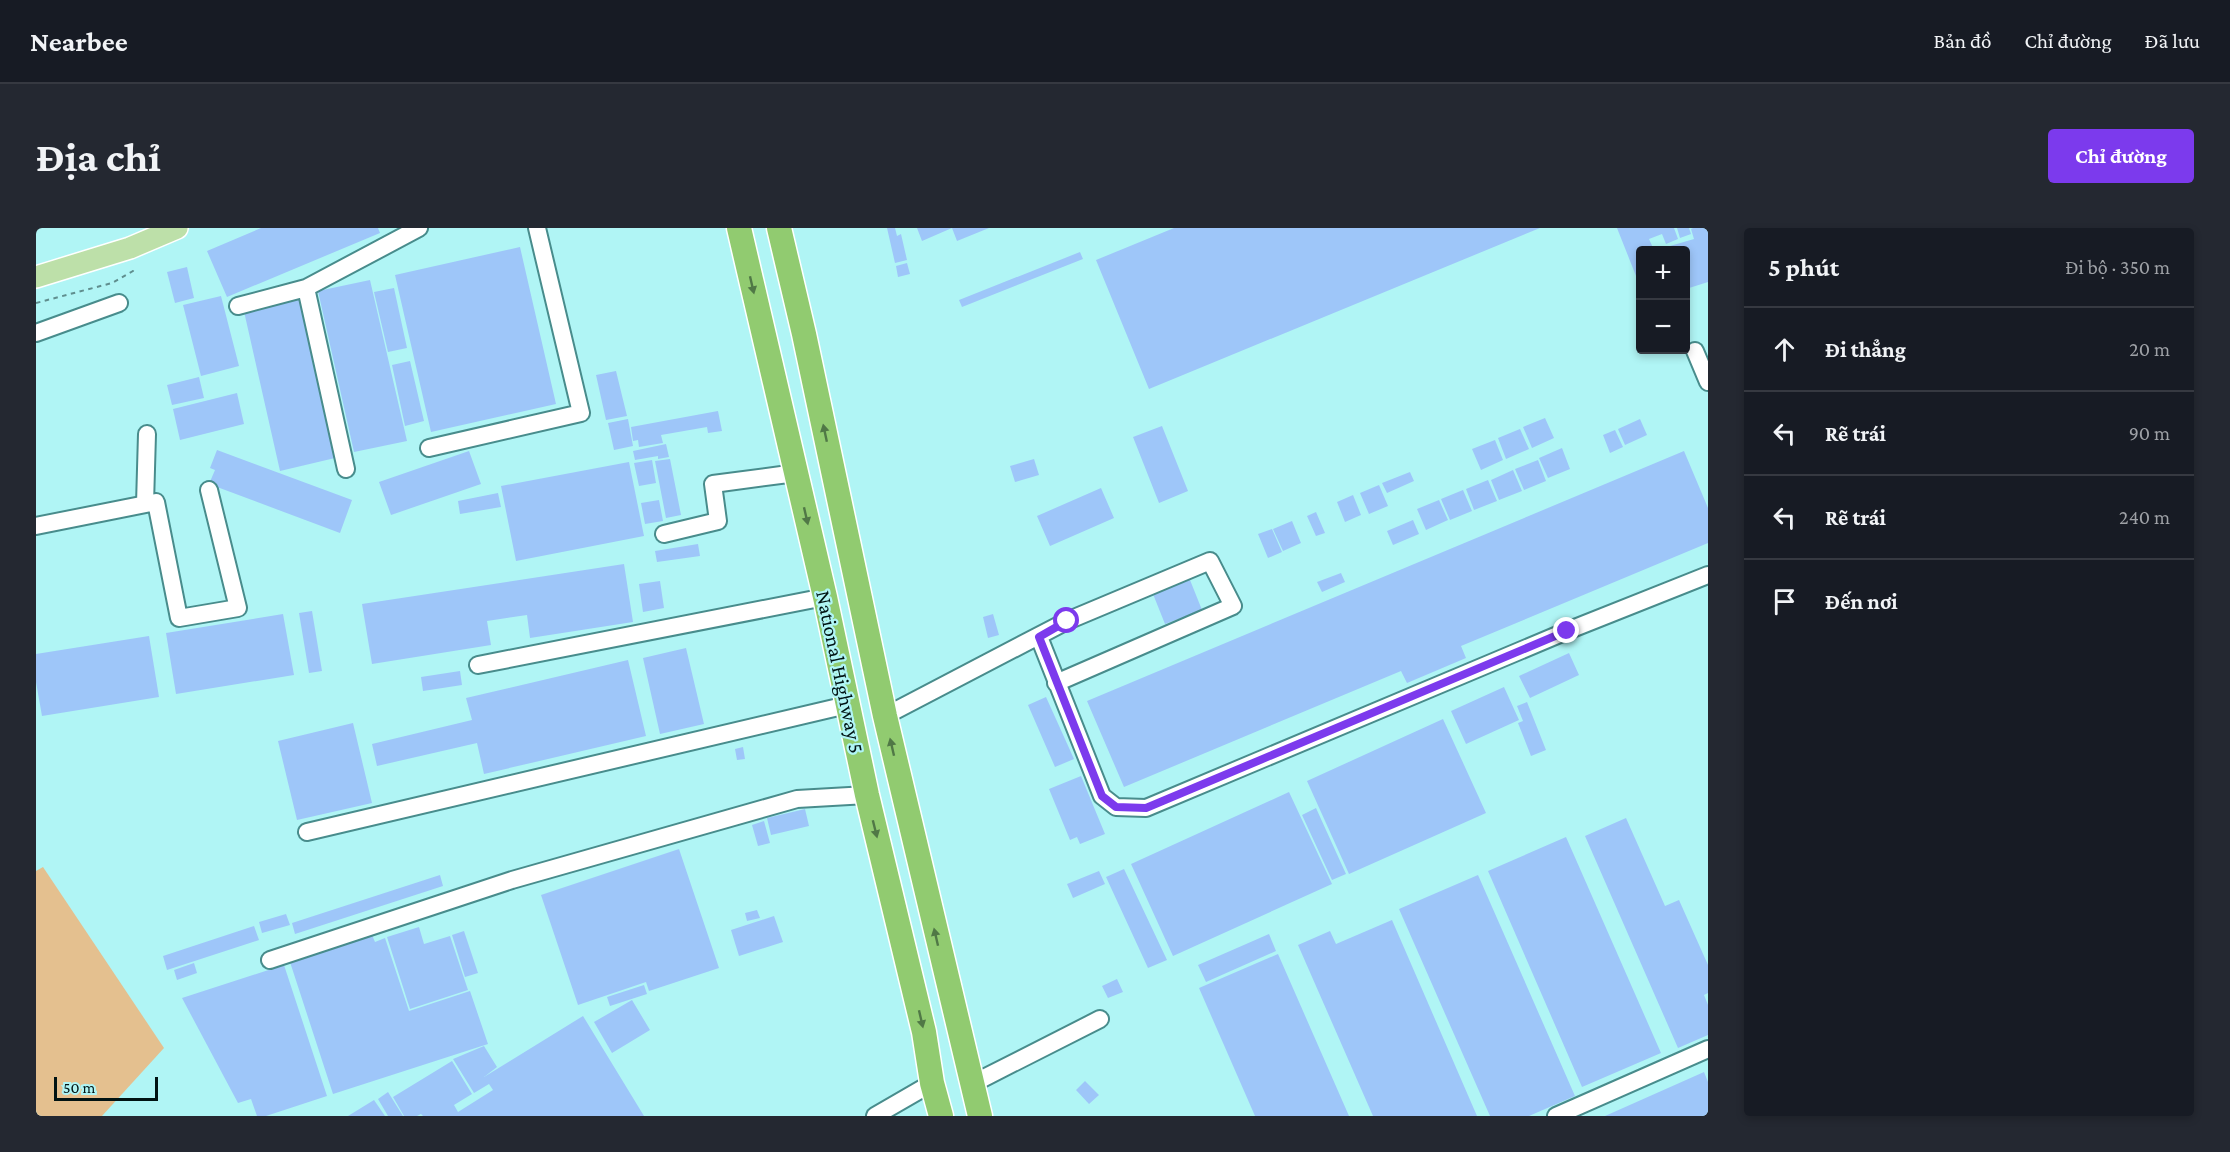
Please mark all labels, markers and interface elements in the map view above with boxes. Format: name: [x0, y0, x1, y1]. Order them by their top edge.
text: Nearbee: [30, 26, 128, 57]
text: Bản đồ: [1934, 29, 1991, 53]
text: Chỉ đường: [2024, 29, 2112, 53]
text: Đã lưu: [2145, 29, 2200, 53]
button: Chỉ đường: [2048, 129, 2194, 183]
text: Địa chỉ: [36, 133, 161, 180]
map controls: [1636, 246, 1690, 354]
button: +: [1636, 246, 1690, 300]
text: 5 phút: [1768, 253, 1839, 282]
text: Đi bộ · 350 m: [2065, 256, 2170, 278]
one-way arrow: [748, 276, 757, 295]
button: −: [1636, 300, 1690, 354]
icon: ahead: [1768, 333, 1801, 366]
text: Đi thẳng: [1825, 337, 1906, 362]
text: 20 m: [2129, 338, 2170, 360]
icon: left: [1768, 417, 1801, 450]
text: Rẽ trái: [1825, 421, 1886, 446]
text: 90 m: [2129, 422, 2170, 444]
one-way arrow: [820, 423, 829, 442]
icon: left: [1768, 501, 1801, 534]
text: Rẽ trái: [1825, 505, 1886, 530]
text: 240 m: [2119, 506, 2170, 528]
one-way arrow: [801, 507, 811, 525]
icon: arrive: [1768, 585, 1801, 618]
street label: National Highway 5: [811, 588, 869, 756]
text: Đến nơi: [1825, 589, 1898, 614]
route start: [1053, 607, 1079, 633]
route end: [1553, 617, 1579, 643]
one-way arrow: [887, 738, 897, 756]
one-way arrow: [871, 820, 881, 838]
one-way arrow: [931, 928, 941, 946]
one-way arrow: [917, 1009, 927, 1028]
scale bar: [54, 1074, 158, 1102]
text: 50 m: [63, 1079, 95, 1096]

